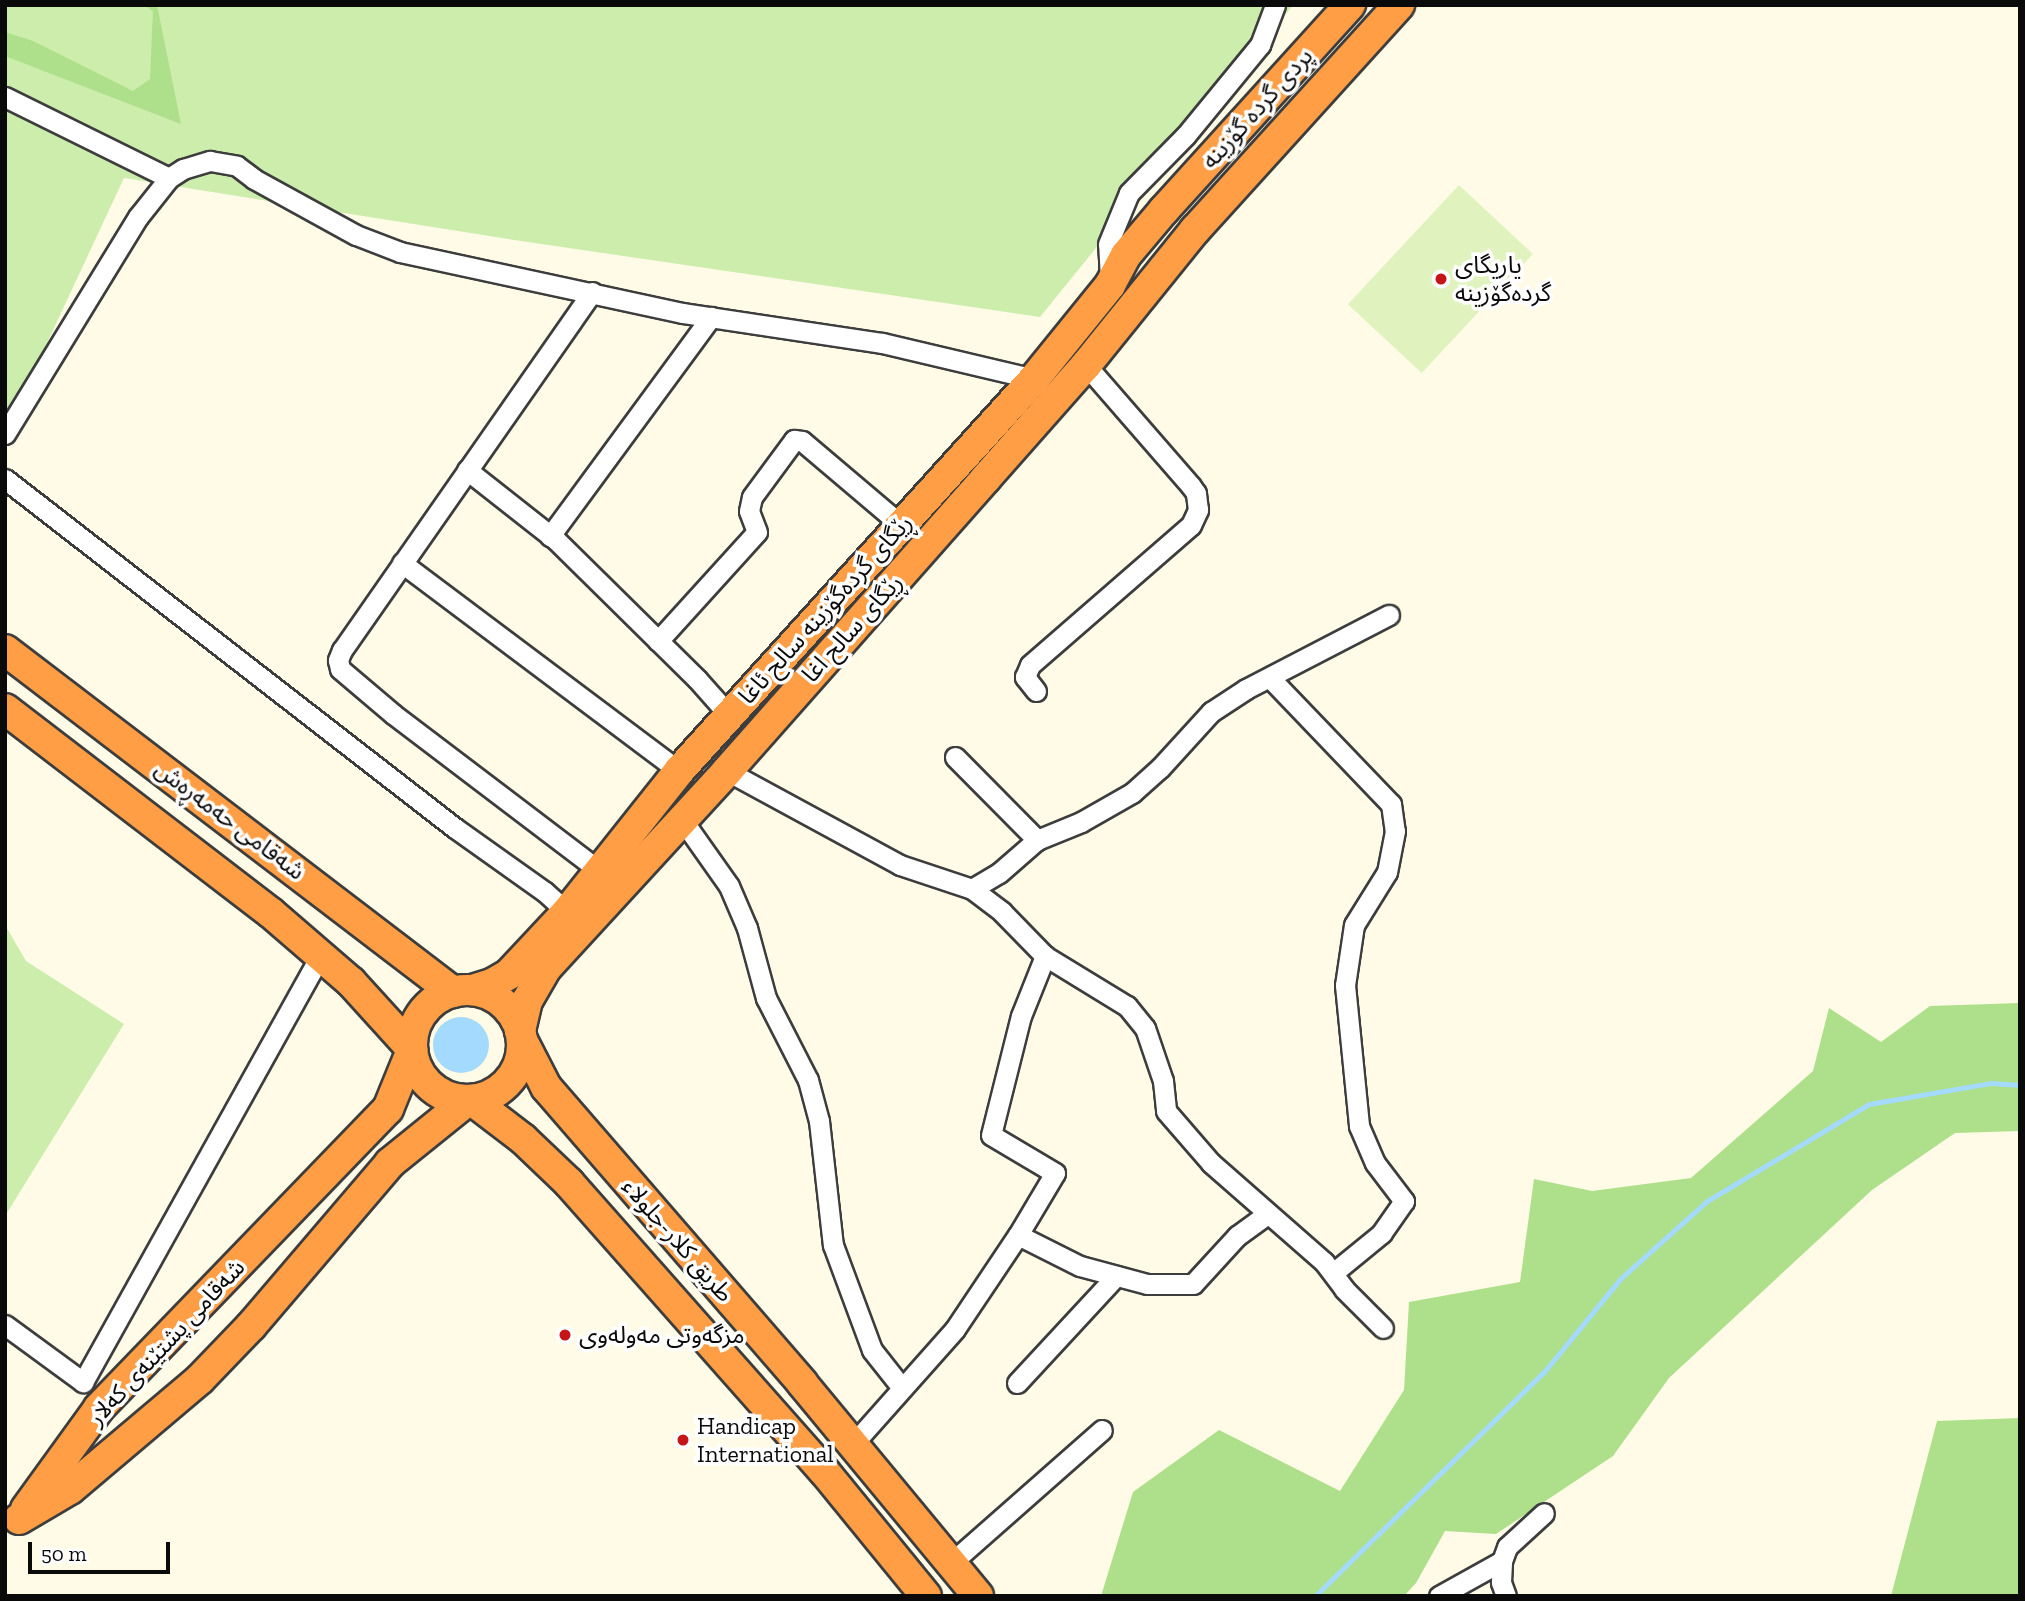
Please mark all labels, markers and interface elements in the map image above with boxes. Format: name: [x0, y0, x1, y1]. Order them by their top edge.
street label: پردی گردە گۆزینە: [1195, 42, 1319, 174]
place label: یاریگای گردەگۆزینە: [1455, 251, 1551, 307]
marker: یاریگای گردەگۆزینە: [1433, 271, 1449, 287]
street label: ڕێگای گردەگۆزینە سالح ئاغا: [732, 508, 918, 710]
street label: ڕێگای سالح اغا: [796, 568, 908, 688]
street label: شەقامی حەمەڕەش: [149, 754, 311, 886]
street label: طريق كلار-جلولاء: [616, 1172, 740, 1308]
street label: شەقامی پشتێنەی کەلار: [81, 1253, 251, 1431]
place label: مزگەوتی مەولەوی: [579, 1321, 745, 1349]
marker: مزگەوتی مەولەوی: [557, 1327, 573, 1343]
place label: Handicap International: [697, 1412, 834, 1468]
marker: Handicap International: [675, 1432, 691, 1448]
scale bar: [32, 1528, 173, 1572]
text: 50 m: [41, 1541, 87, 1566]

